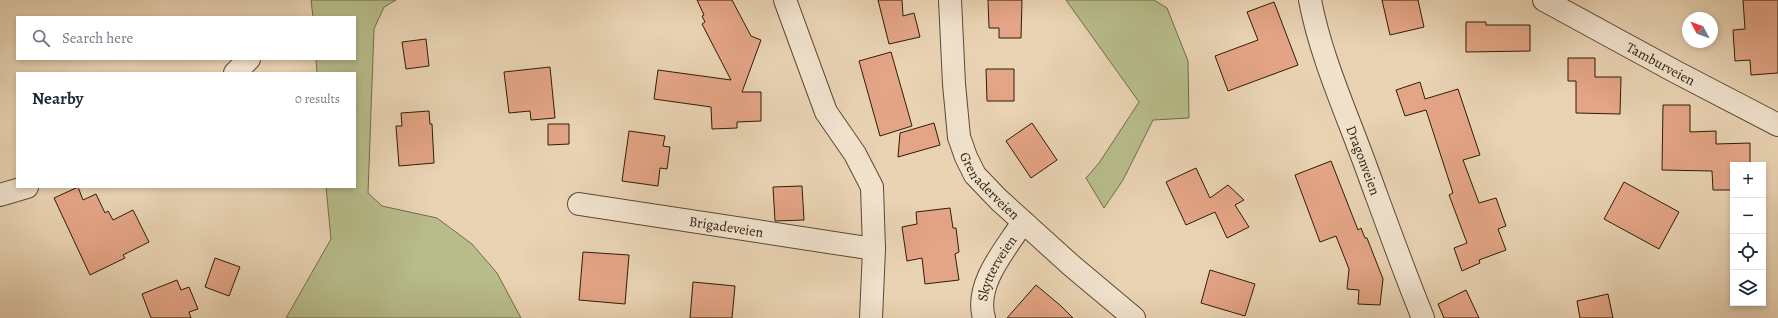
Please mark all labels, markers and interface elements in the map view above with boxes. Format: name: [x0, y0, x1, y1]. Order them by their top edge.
north arrow: [1682, 12, 1718, 48]
search box: [16, 16, 356, 60]
icon: search: [30, 27, 52, 49]
text: Search here: [62, 28, 133, 48]
street label: Tamburveien: [1623, 37, 1699, 90]
text: Nearby: [32, 87, 83, 110]
text: 0 results: [295, 90, 340, 107]
street label: Dragonveien: [1342, 123, 1385, 198]
street label: Grenaderveien: [955, 149, 1024, 224]
map controls: [1730, 162, 1766, 306]
button: +: [1730, 162, 1766, 198]
button: −: [1730, 198, 1766, 234]
street label: Brigadeveien: [688, 211, 765, 242]
street label: Skytterveien: [973, 231, 1021, 302]
button: locate: [1730, 234, 1766, 270]
button: layers: [1730, 270, 1766, 306]

